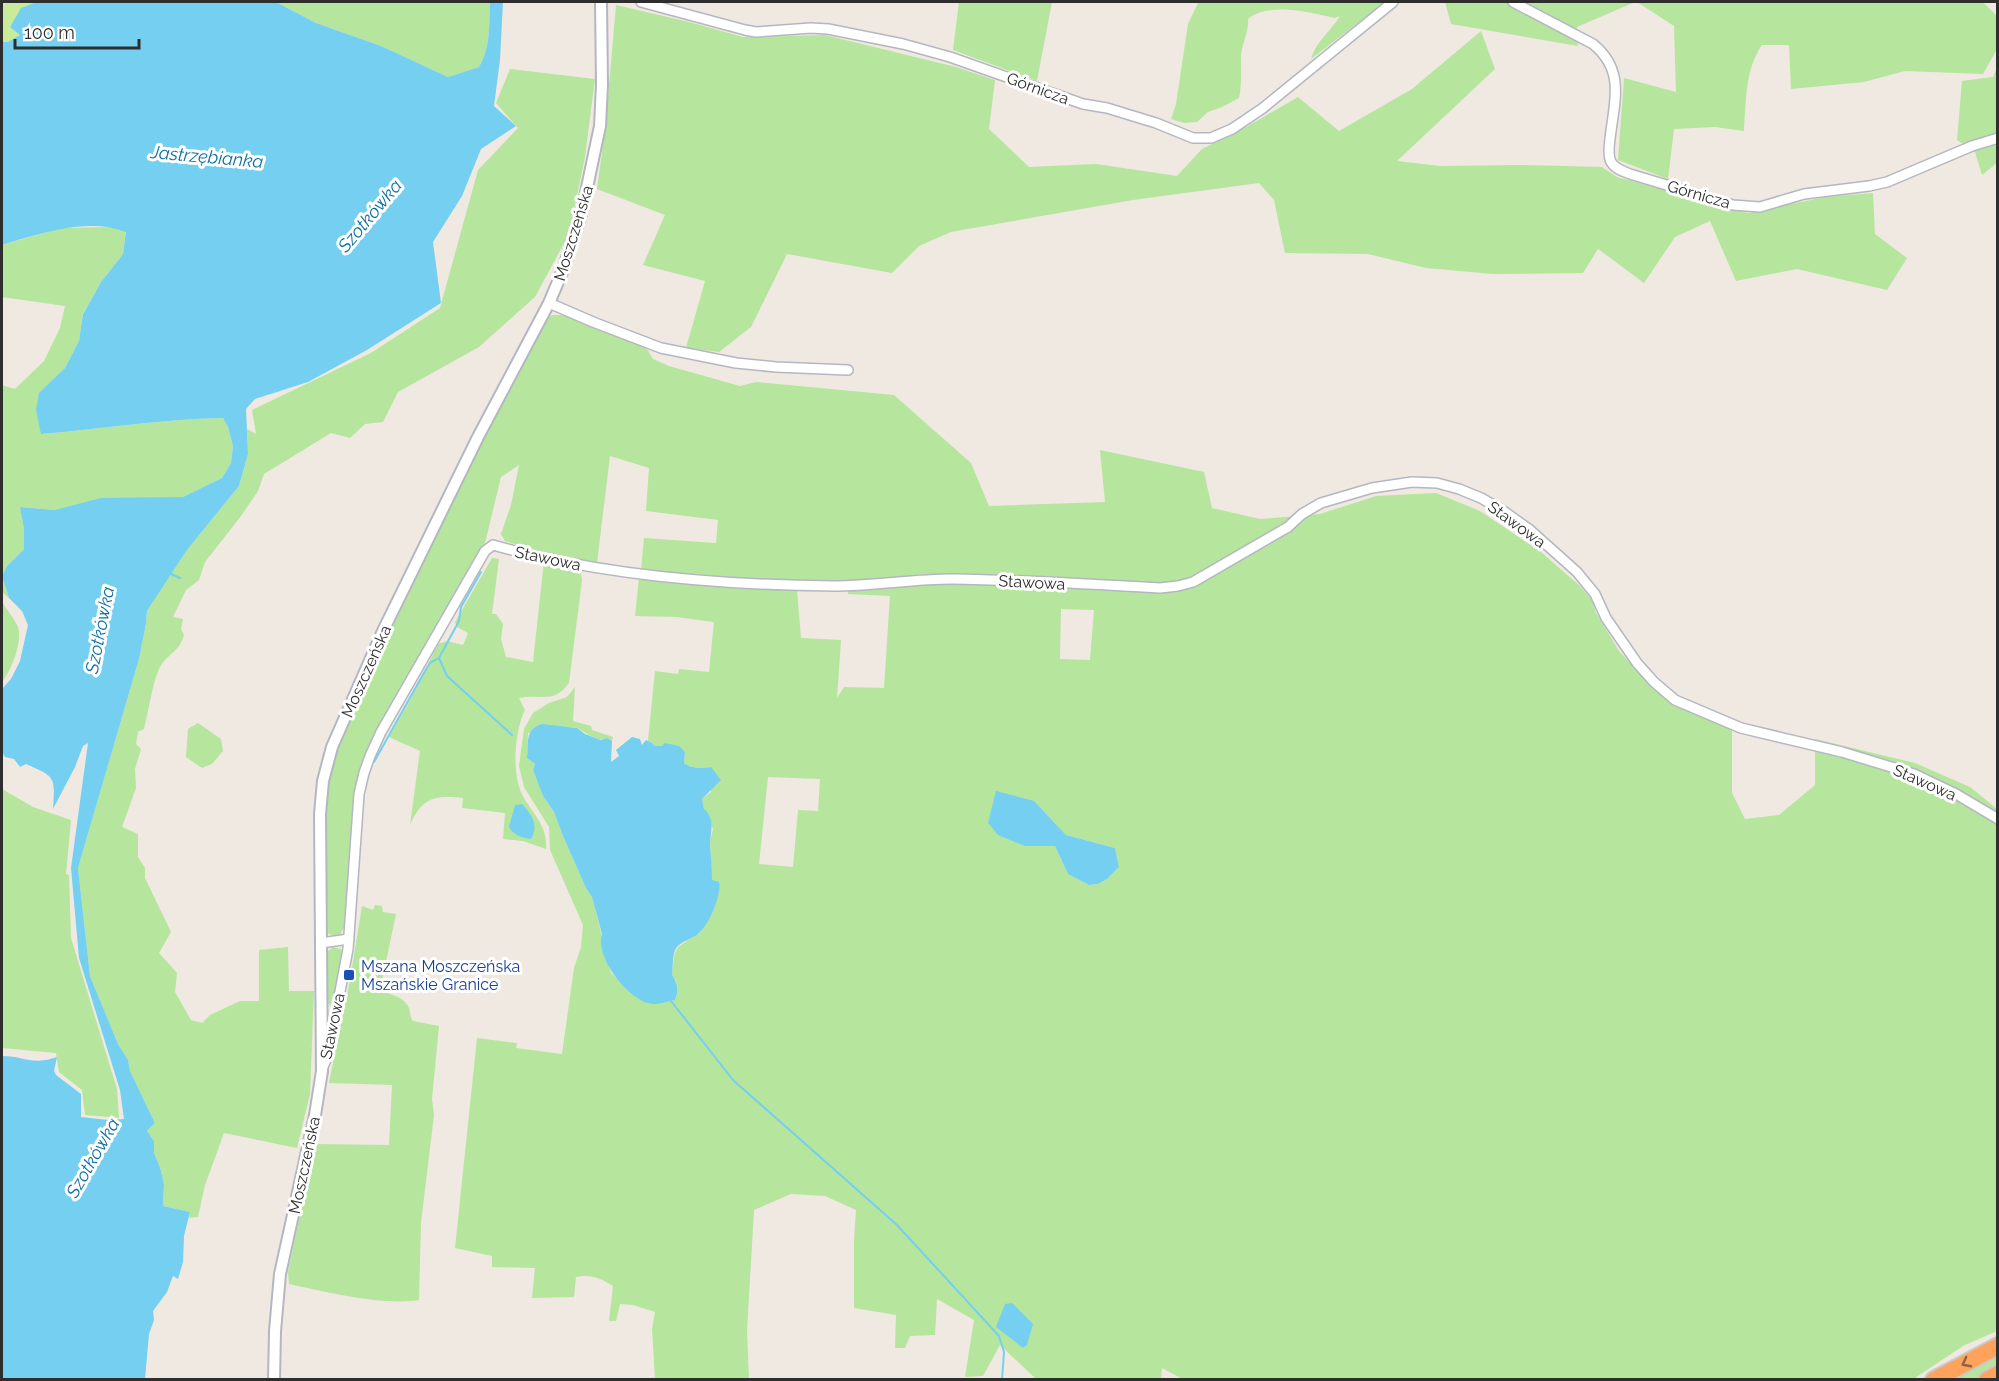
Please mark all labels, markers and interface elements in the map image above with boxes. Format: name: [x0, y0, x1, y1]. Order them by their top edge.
scale bar: [15, 12, 140, 50]
text: 100 m: [24, 22, 75, 43]
street label: Górnicza: [1004, 68, 1072, 108]
water label: Jastrzębianka: [149, 141, 264, 172]
water label: Szotkówka: [333, 175, 406, 257]
street label: Górnicza: [1665, 176, 1733, 213]
street label: Moszczeńska: [550, 183, 597, 283]
street label: Stawowa: [1484, 497, 1549, 552]
street label: Stawowa: [513, 542, 583, 575]
street label: Stawowa: [998, 571, 1066, 594]
water label: Szotkówka: [81, 584, 118, 676]
street label: Moszczeńska: [338, 622, 395, 720]
street label: Stawowa: [1890, 760, 1959, 805]
place label: Mszana Moszczeńska Mszańskie Granice: [361, 957, 520, 994]
marker: Mszana Moszczeńska Mszańskie Granice: [342, 968, 356, 982]
street label: Stawowa: [316, 991, 349, 1061]
water label: Szotkówka: [61, 1114, 124, 1202]
street label: Moszczeńska: [285, 1115, 324, 1215]
one-way arrow: [1962, 1356, 1972, 1367]

